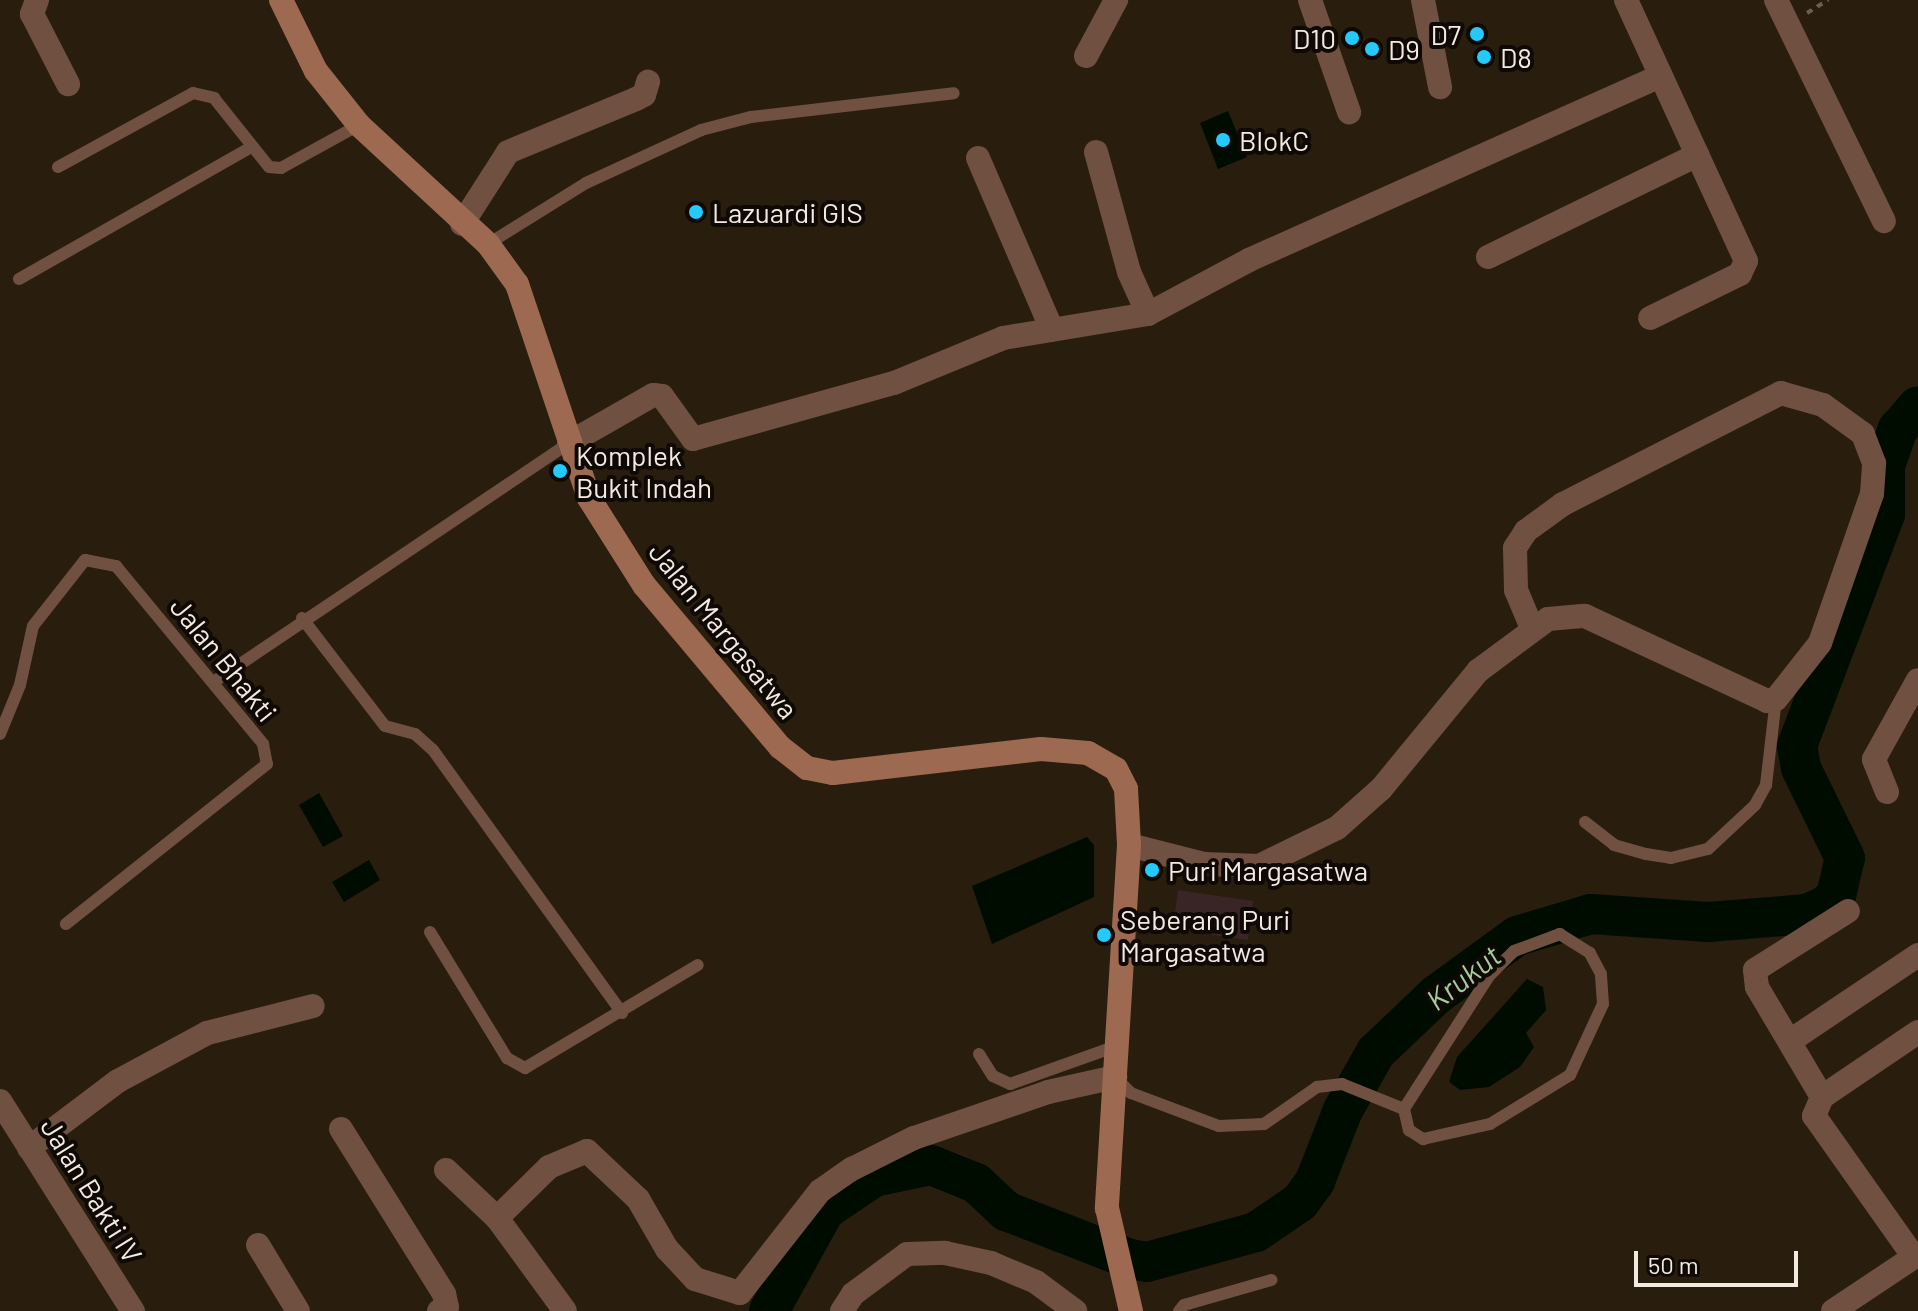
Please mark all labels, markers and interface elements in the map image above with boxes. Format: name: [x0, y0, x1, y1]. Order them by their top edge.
place label: D7: [1430, 17, 1461, 51]
place label: D10: [1293, 21, 1336, 55]
marker: D7: [1468, 25, 1486, 43]
marker: D10: [1343, 29, 1361, 47]
place label: D9: [1388, 32, 1420, 66]
marker: D9: [1363, 40, 1381, 58]
place label: D8: [1500, 40, 1532, 74]
marker: D8: [1475, 48, 1493, 66]
place label: BlokC: [1239, 123, 1309, 157]
marker: BlokC: [1214, 131, 1232, 149]
place label: Lazuardi GIS: [712, 195, 863, 229]
marker: Lazuardi GIS: [687, 203, 705, 221]
place label: Komplek Bukit Indah: [576, 438, 712, 504]
marker: Komplek Bukit Indah: [551, 462, 569, 480]
street label: Jalan Margasatwa: [643, 535, 805, 725]
street label: Jalan Bhakti: [164, 590, 284, 728]
place label: Puri Margasatwa: [1168, 853, 1368, 887]
marker: Puri Margasatwa: [1143, 861, 1161, 879]
place label: Seberang Puri Margasatwa: [1120, 902, 1290, 968]
marker: Seberang Puri Margasatwa: [1095, 926, 1113, 944]
water label: Krukut: [1419, 937, 1507, 1017]
street label: Jalan Bakti IV: [34, 1111, 150, 1269]
scale bar: [1638, 1235, 1802, 1285]
text: 50 m: [1648, 1250, 1699, 1279]

